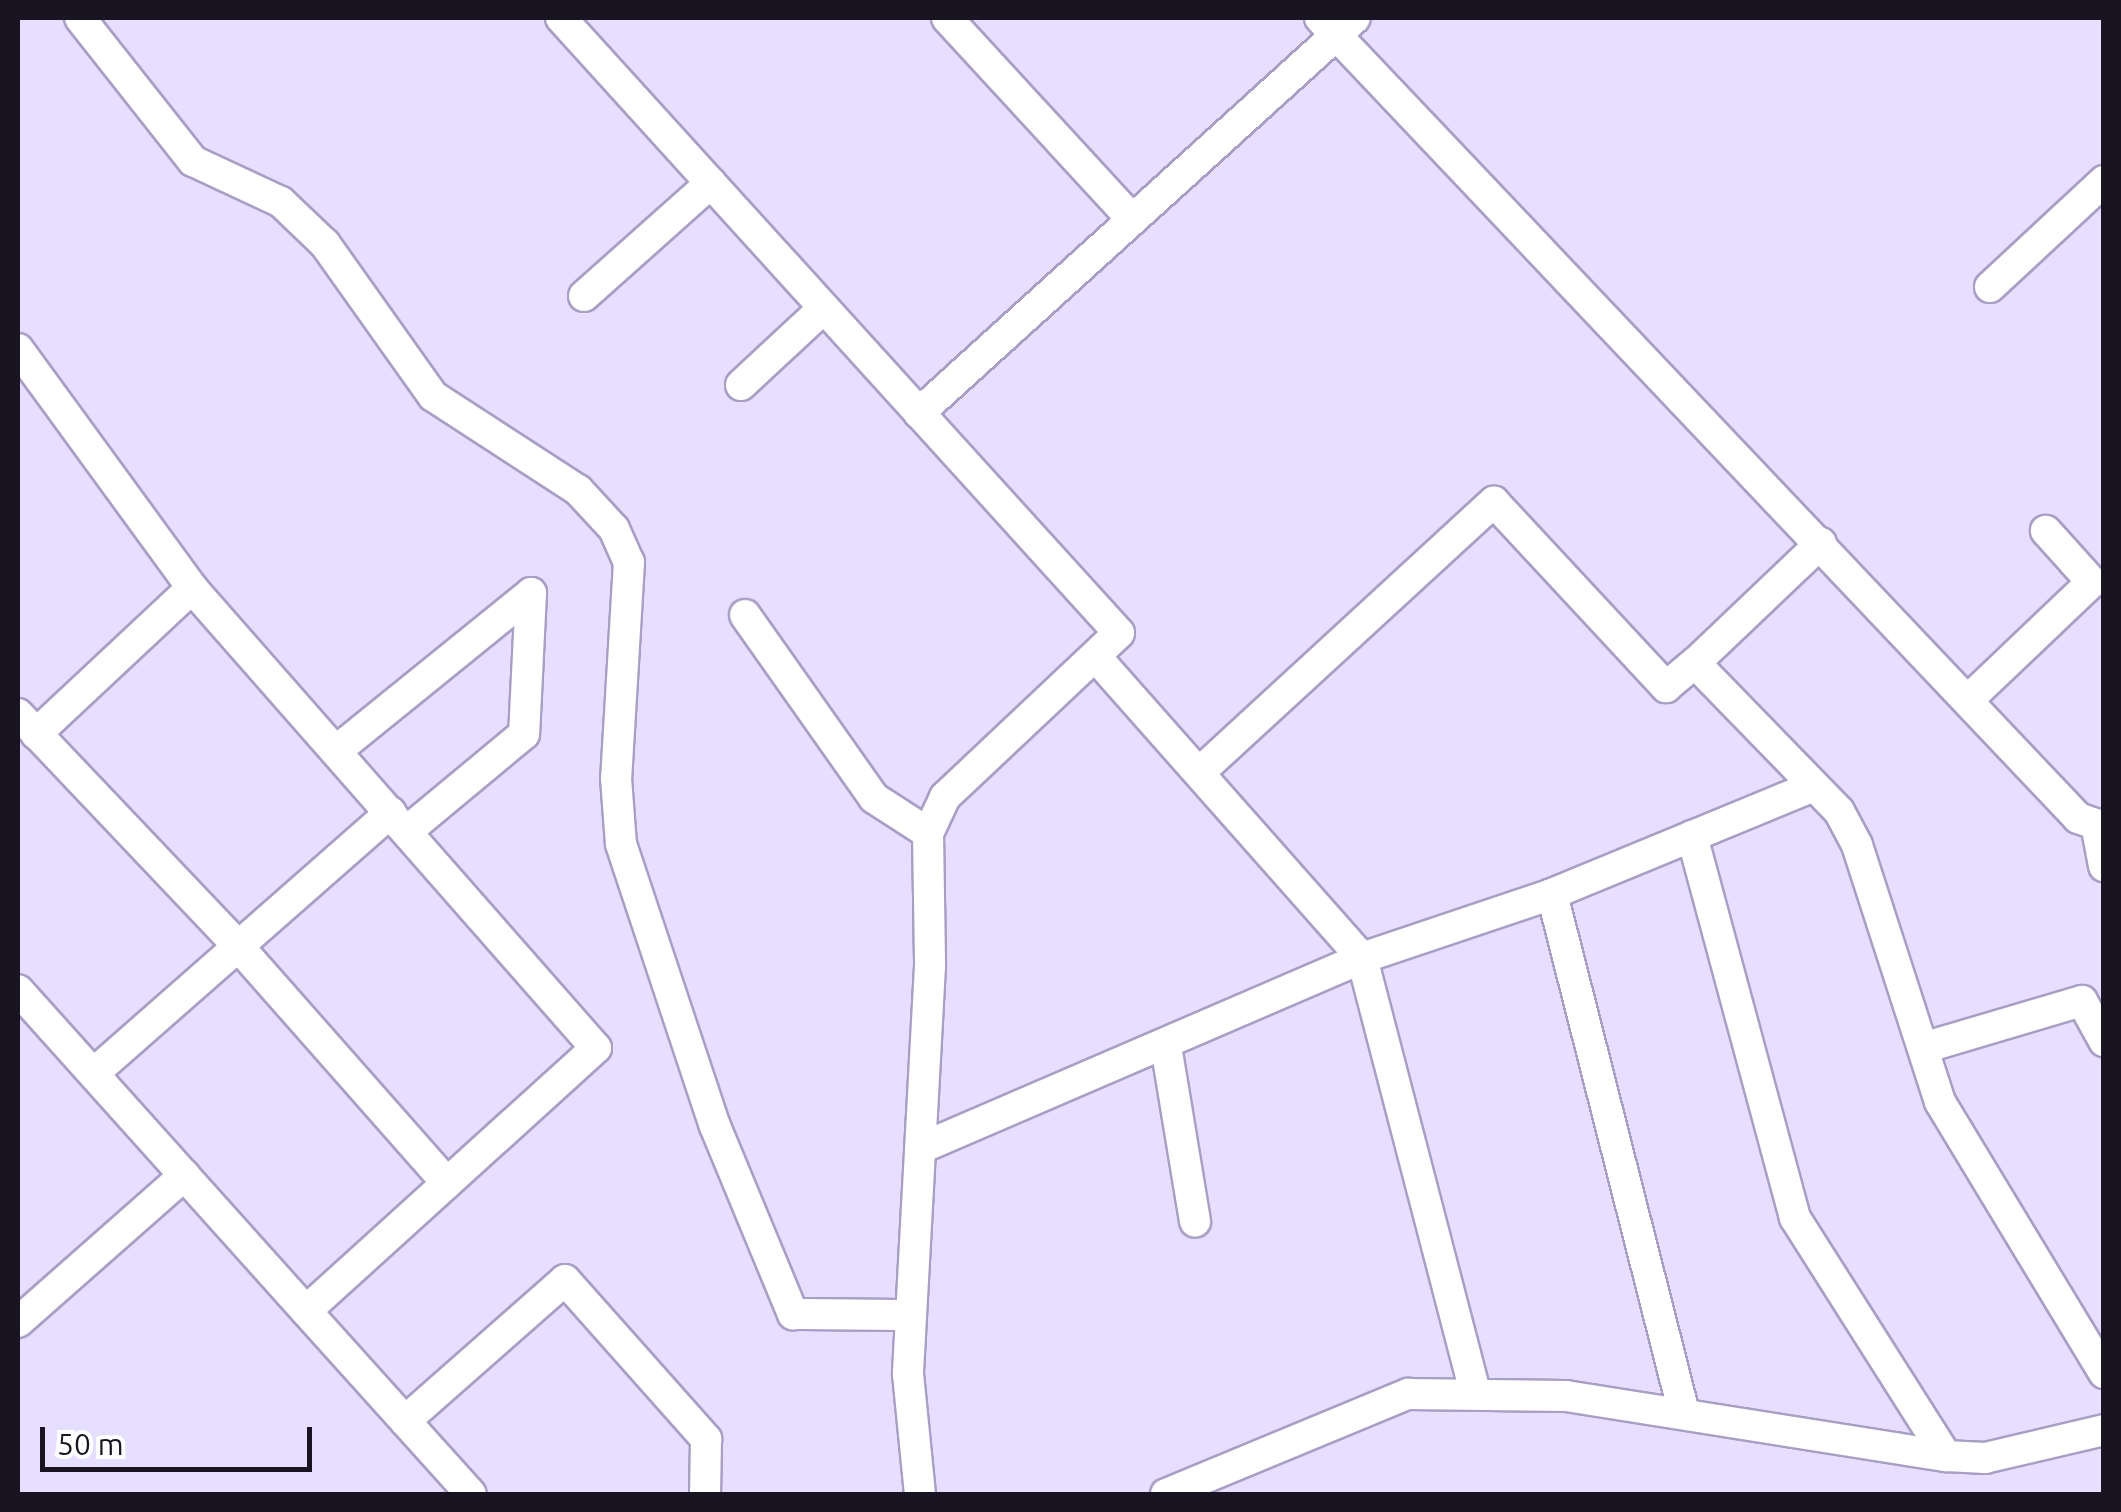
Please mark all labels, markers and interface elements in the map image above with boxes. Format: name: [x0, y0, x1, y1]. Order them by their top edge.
scale bar: [45, 1407, 318, 1469]
text: 50 m: [57, 1427, 124, 1461]

